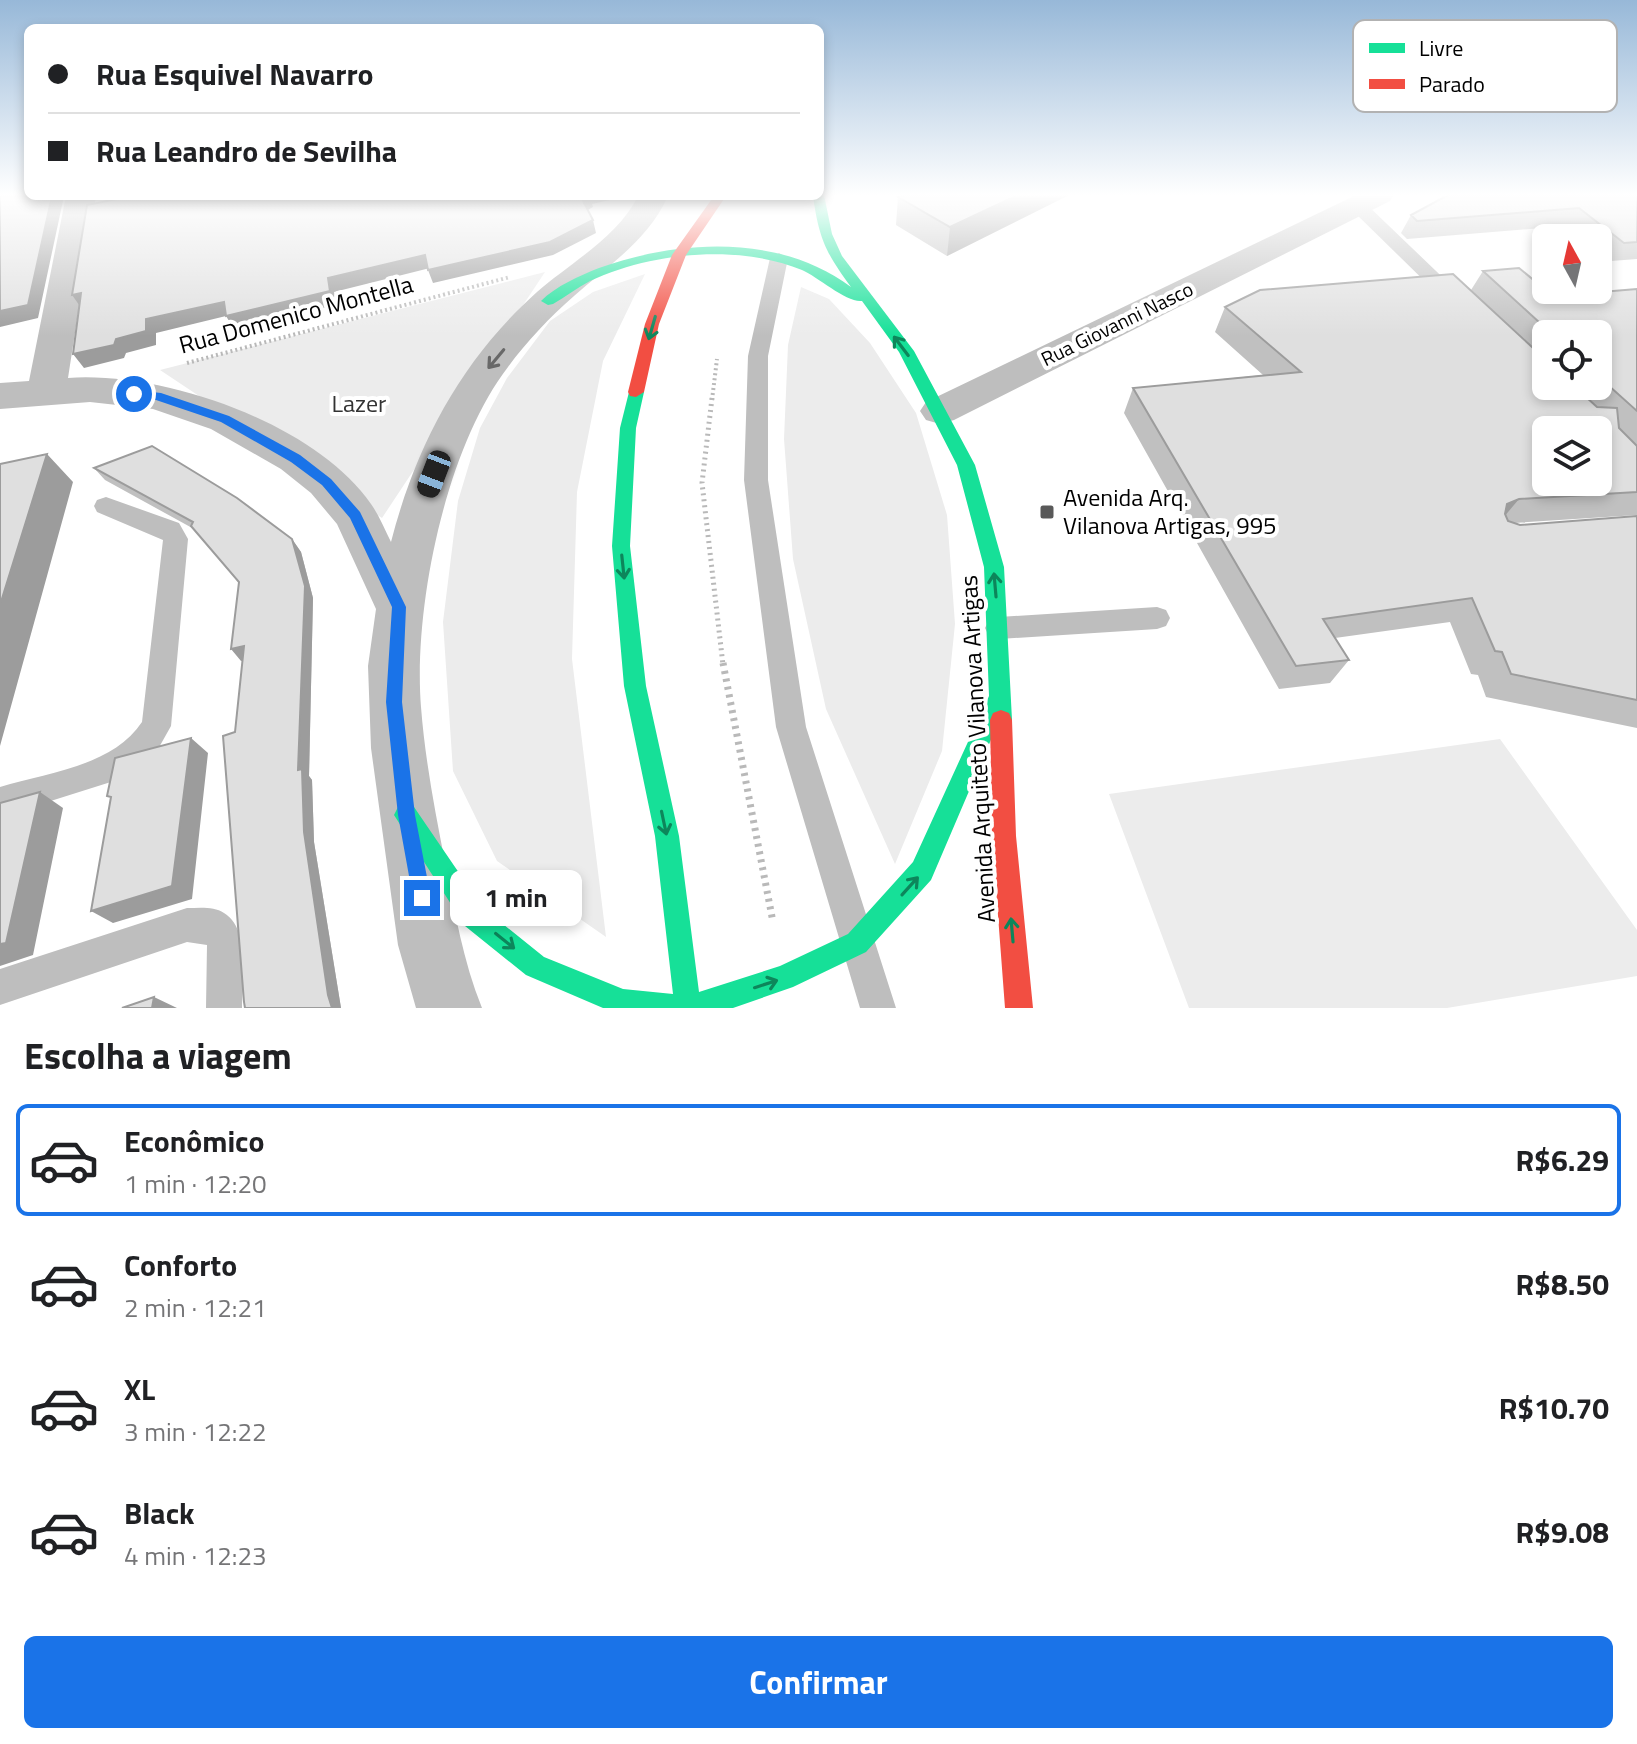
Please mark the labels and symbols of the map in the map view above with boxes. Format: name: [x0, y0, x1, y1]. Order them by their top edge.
legend: [1353, 20, 1617, 112]
text: Livre: [1419, 31, 1463, 65]
text: Parado: [1419, 67, 1485, 101]
north arrow: [1532, 224, 1612, 304]
street label: Rua Domenico Montella: [175, 265, 417, 363]
street label: Rua Giovanni Nasco: [1035, 273, 1198, 374]
one-way arrow: [644, 315, 658, 340]
one-way arrow: [892, 335, 909, 357]
one-way arrow: [487, 348, 505, 369]
route start: [116, 376, 152, 412]
park label: Lazer: [332, 385, 386, 421]
car: [414, 447, 454, 501]
place label: Avenida Arq. Vilanova Artigas, 995: [1063, 479, 1277, 543]
marker: Avenida Arq. Vilanova Artigas, 995: [1038, 503, 1056, 521]
one-way arrow: [616, 553, 631, 579]
one-way arrow: [988, 572, 1003, 599]
street label: Avenida Arquiteto Vilanova Artigas: [950, 574, 1004, 924]
one-way arrow: [657, 810, 672, 835]
callout: 1 min: [450, 870, 582, 926]
one-way arrow: [900, 876, 918, 896]
route end: [404, 880, 440, 916]
one-way arrow: [1004, 917, 1019, 944]
one-way arrow: [494, 933, 515, 950]
one-way arrow: [752, 976, 778, 991]

